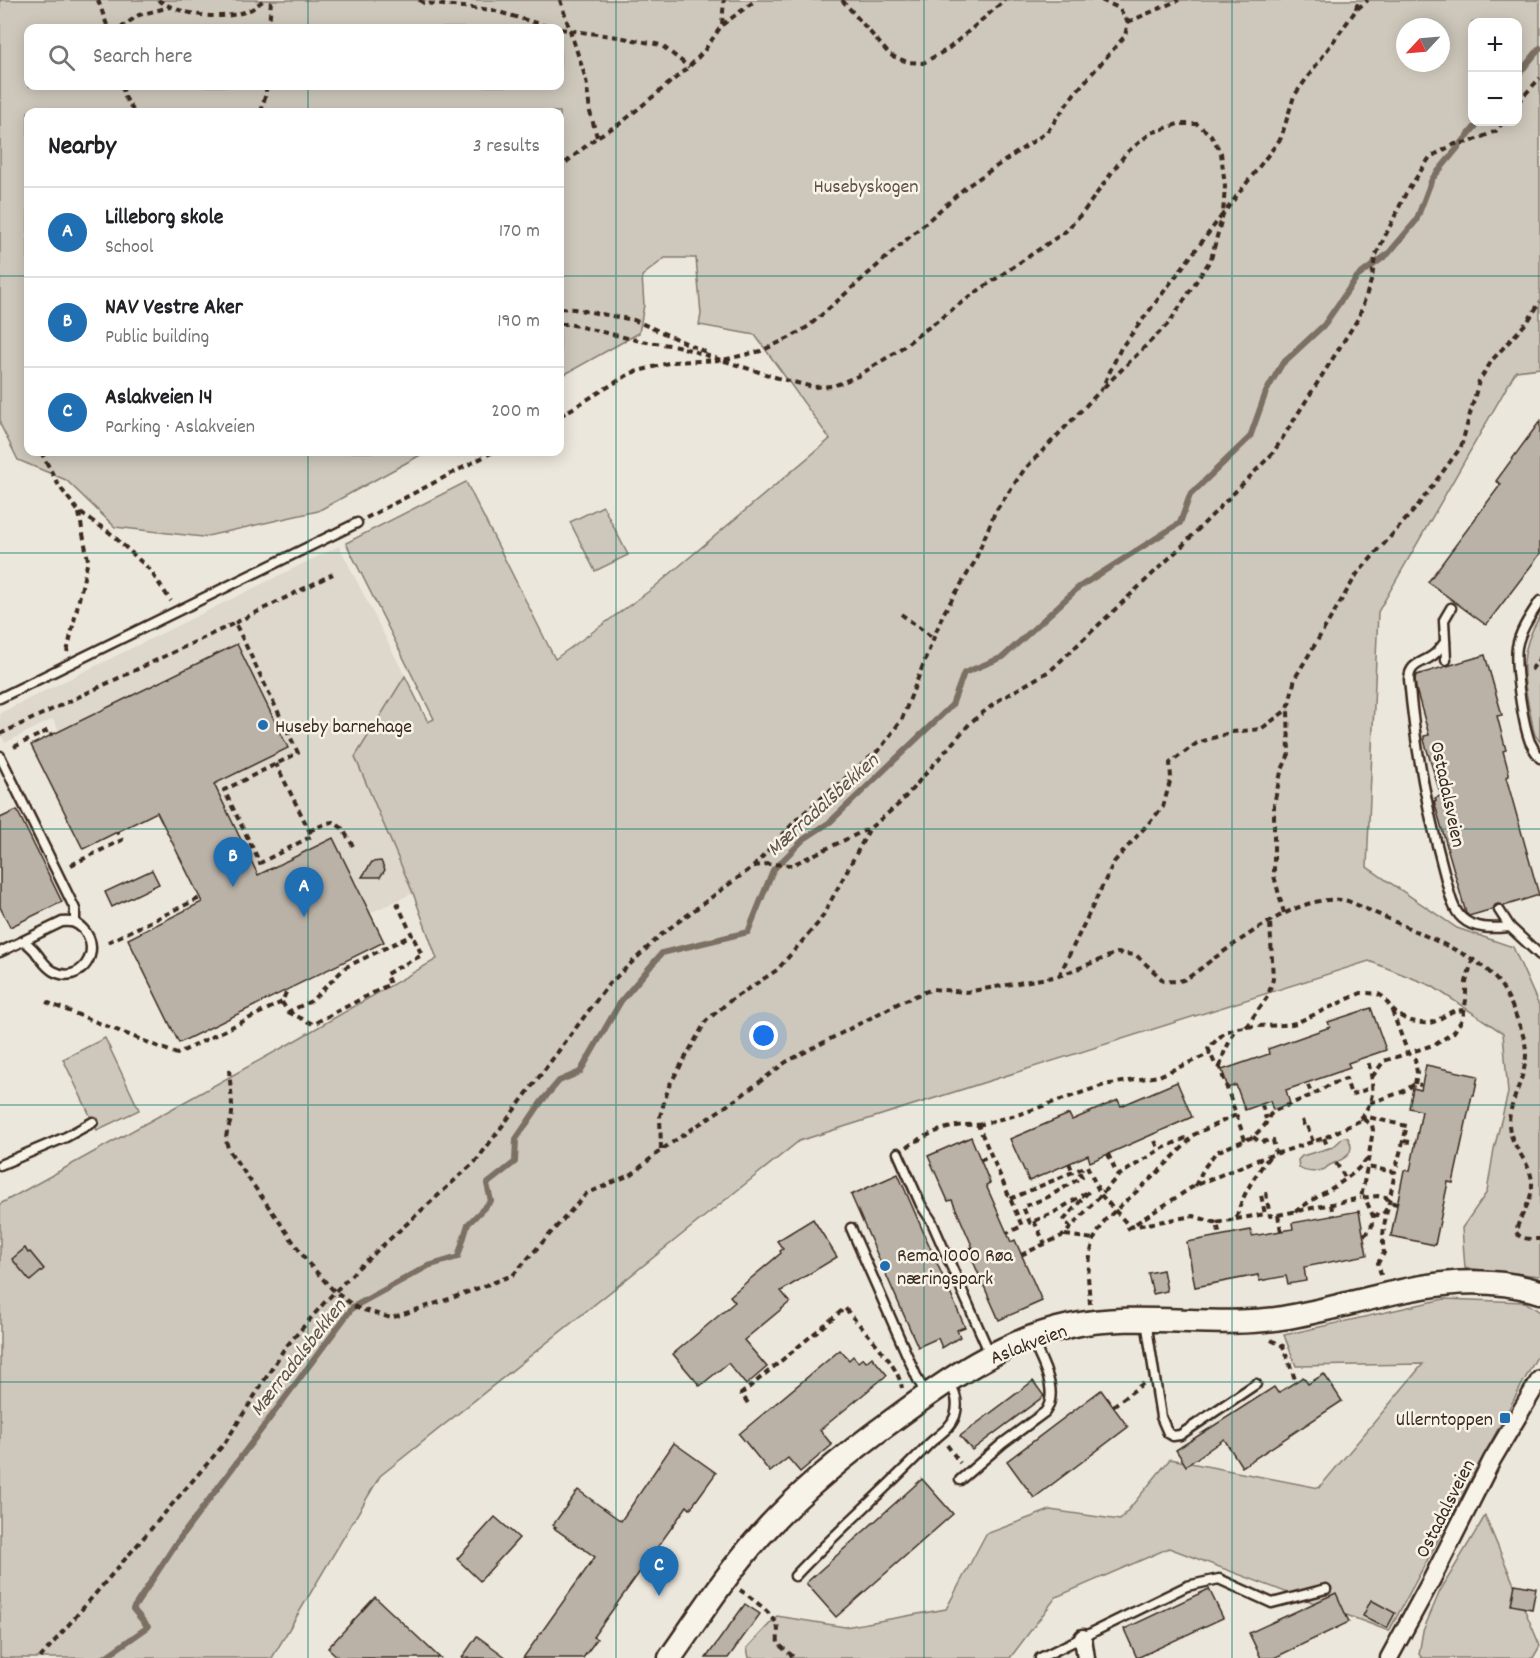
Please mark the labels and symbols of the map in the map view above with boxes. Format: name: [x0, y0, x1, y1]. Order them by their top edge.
north arrow: [1396, 18, 1450, 72]
park label: Husebyskogen: [813, 174, 919, 202]
place label: Huseby barnehage: [275, 714, 412, 742]
marker: Huseby barnehage: [256, 718, 270, 732]
street label: Ostadalsveien: [1421, 739, 1471, 850]
water label: Mærradalsbekken: [761, 747, 888, 865]
pin: B: [214, 838, 252, 887]
pin: A: [284, 868, 324, 917]
your location: [749, 1021, 778, 1050]
place label: Rema 1000 Røa næringspark: [897, 1243, 1014, 1294]
marker: Rema 1000 Røa næringspark: [878, 1259, 892, 1273]
water label: Mærradalsbekken: [244, 1293, 356, 1424]
street label: Aslakveien: [986, 1318, 1072, 1373]
place label: Ullerntoppen: [1396, 1407, 1493, 1435]
marker: Ullerntoppen: [1498, 1411, 1512, 1425]
street label: Ostadalsveien: [1410, 1455, 1484, 1564]
pin: C: [640, 1546, 678, 1596]

